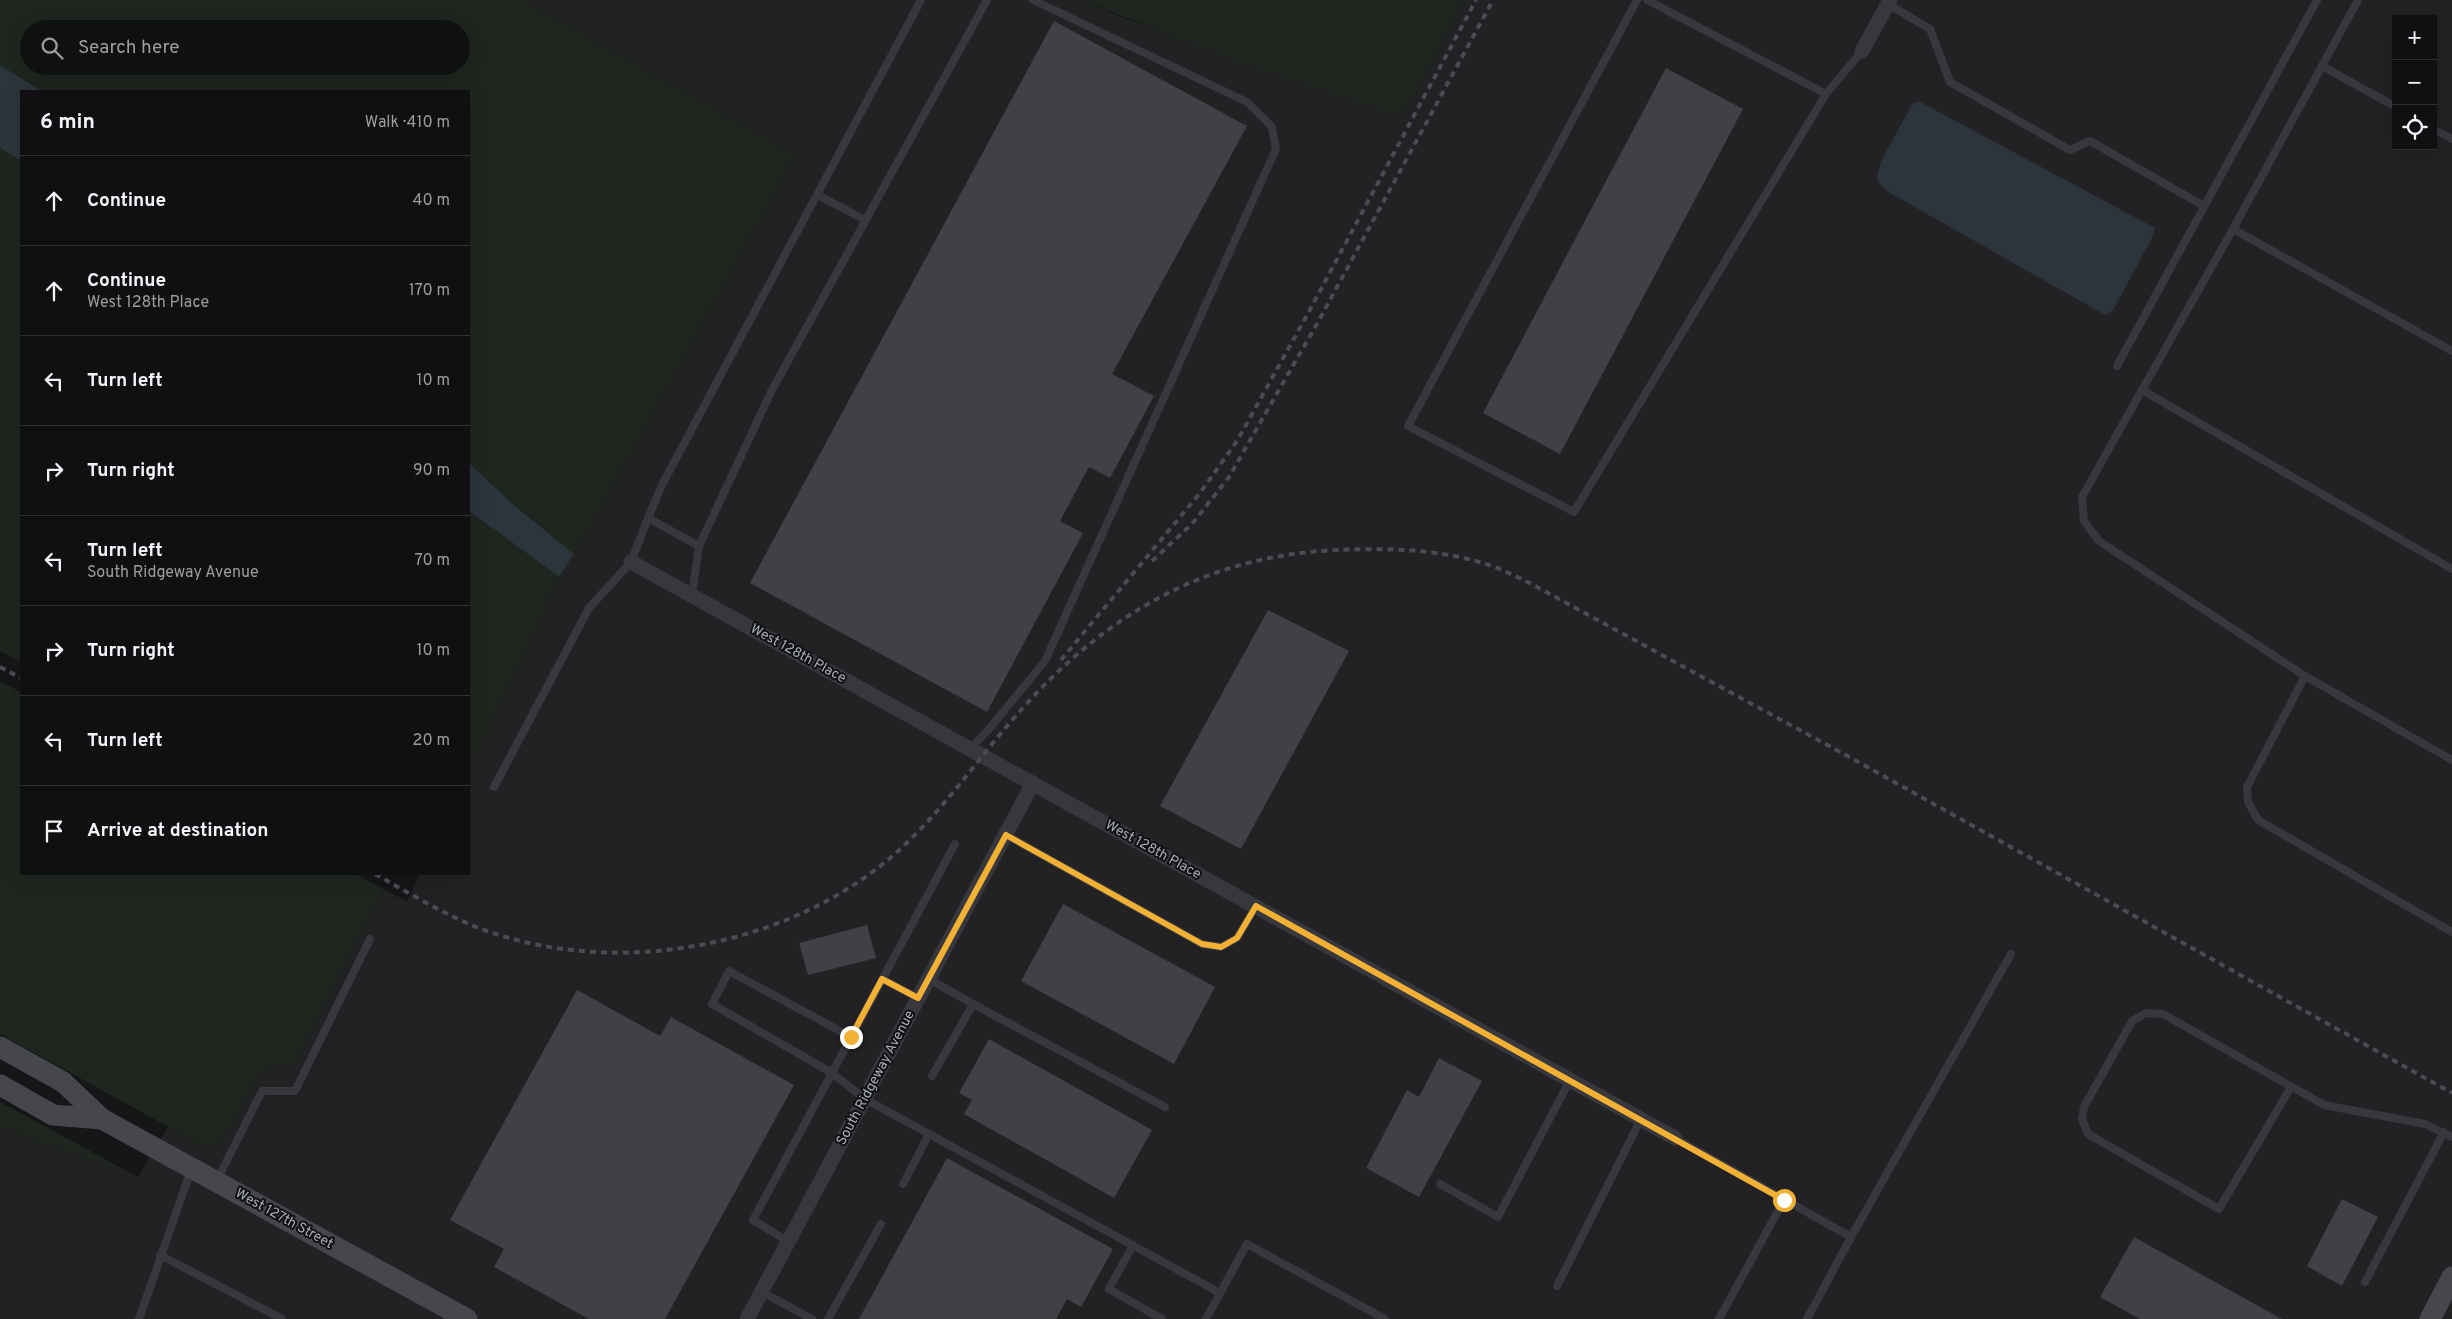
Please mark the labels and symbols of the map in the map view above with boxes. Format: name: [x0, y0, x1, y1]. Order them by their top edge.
street label: West 128th Place: [747, 621, 849, 687]
street label: West 128th Place: [1102, 817, 1204, 883]
street label: South Ridgeway Avenue: [833, 1008, 919, 1148]
route end: [840, 1026, 863, 1049]
street label: West 127th Street: [232, 1185, 336, 1253]
route start: [1773, 1189, 1796, 1212]

